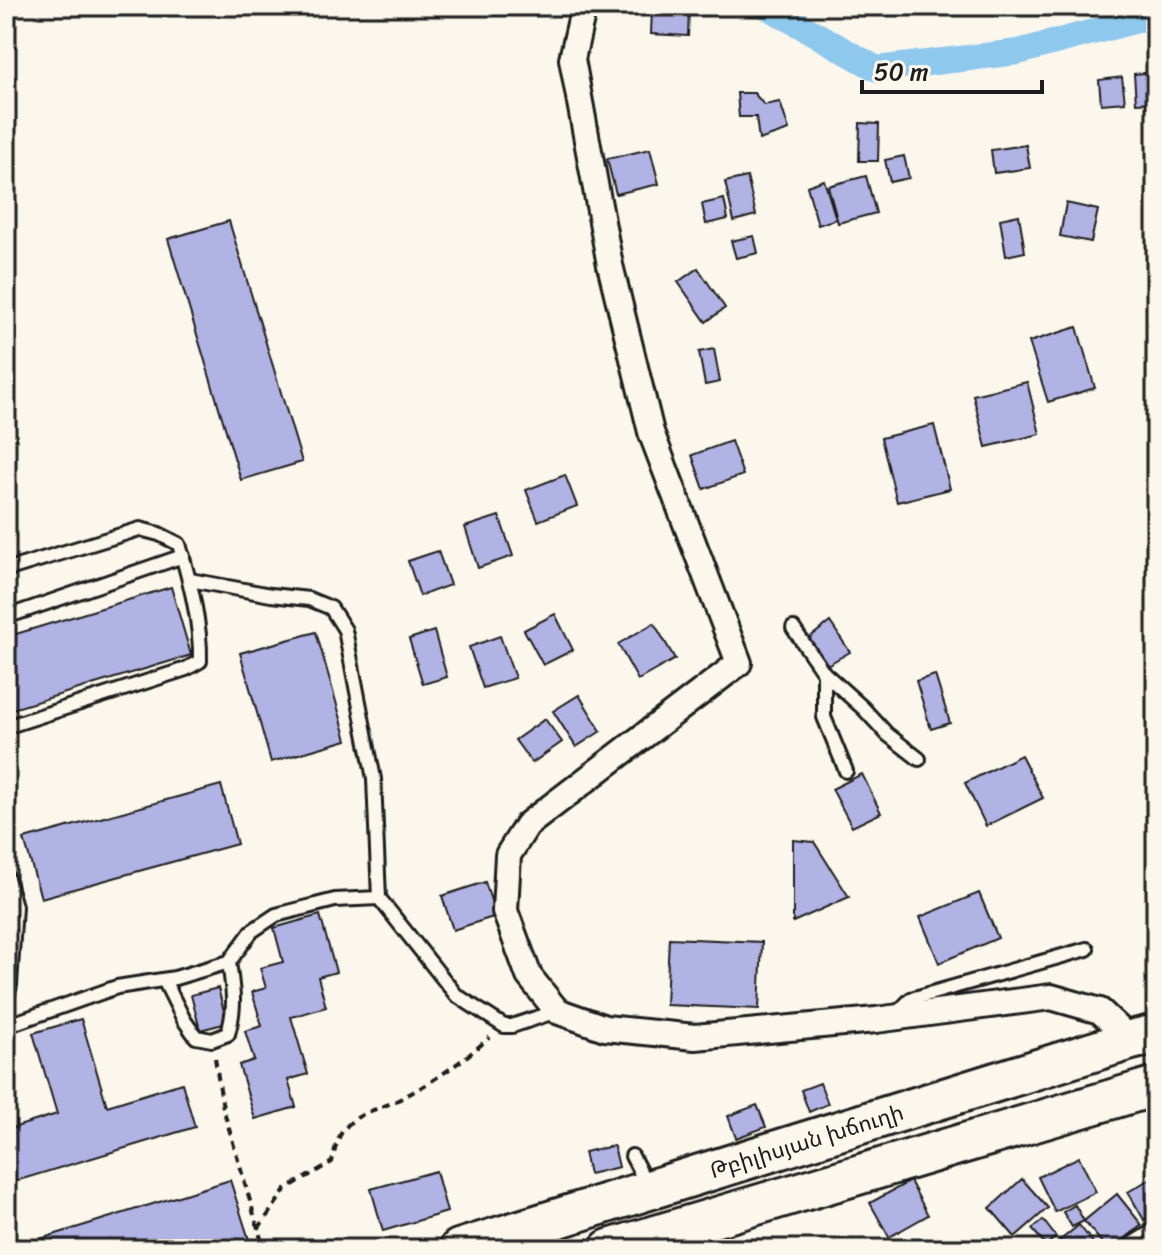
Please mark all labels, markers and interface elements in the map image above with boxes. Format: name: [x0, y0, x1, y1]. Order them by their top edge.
scale bar: [862, 44, 1042, 94]
text: 50 m: [874, 51, 929, 93]
street label: Թբիլիսյան խճուղի: [705, 1092, 909, 1189]

